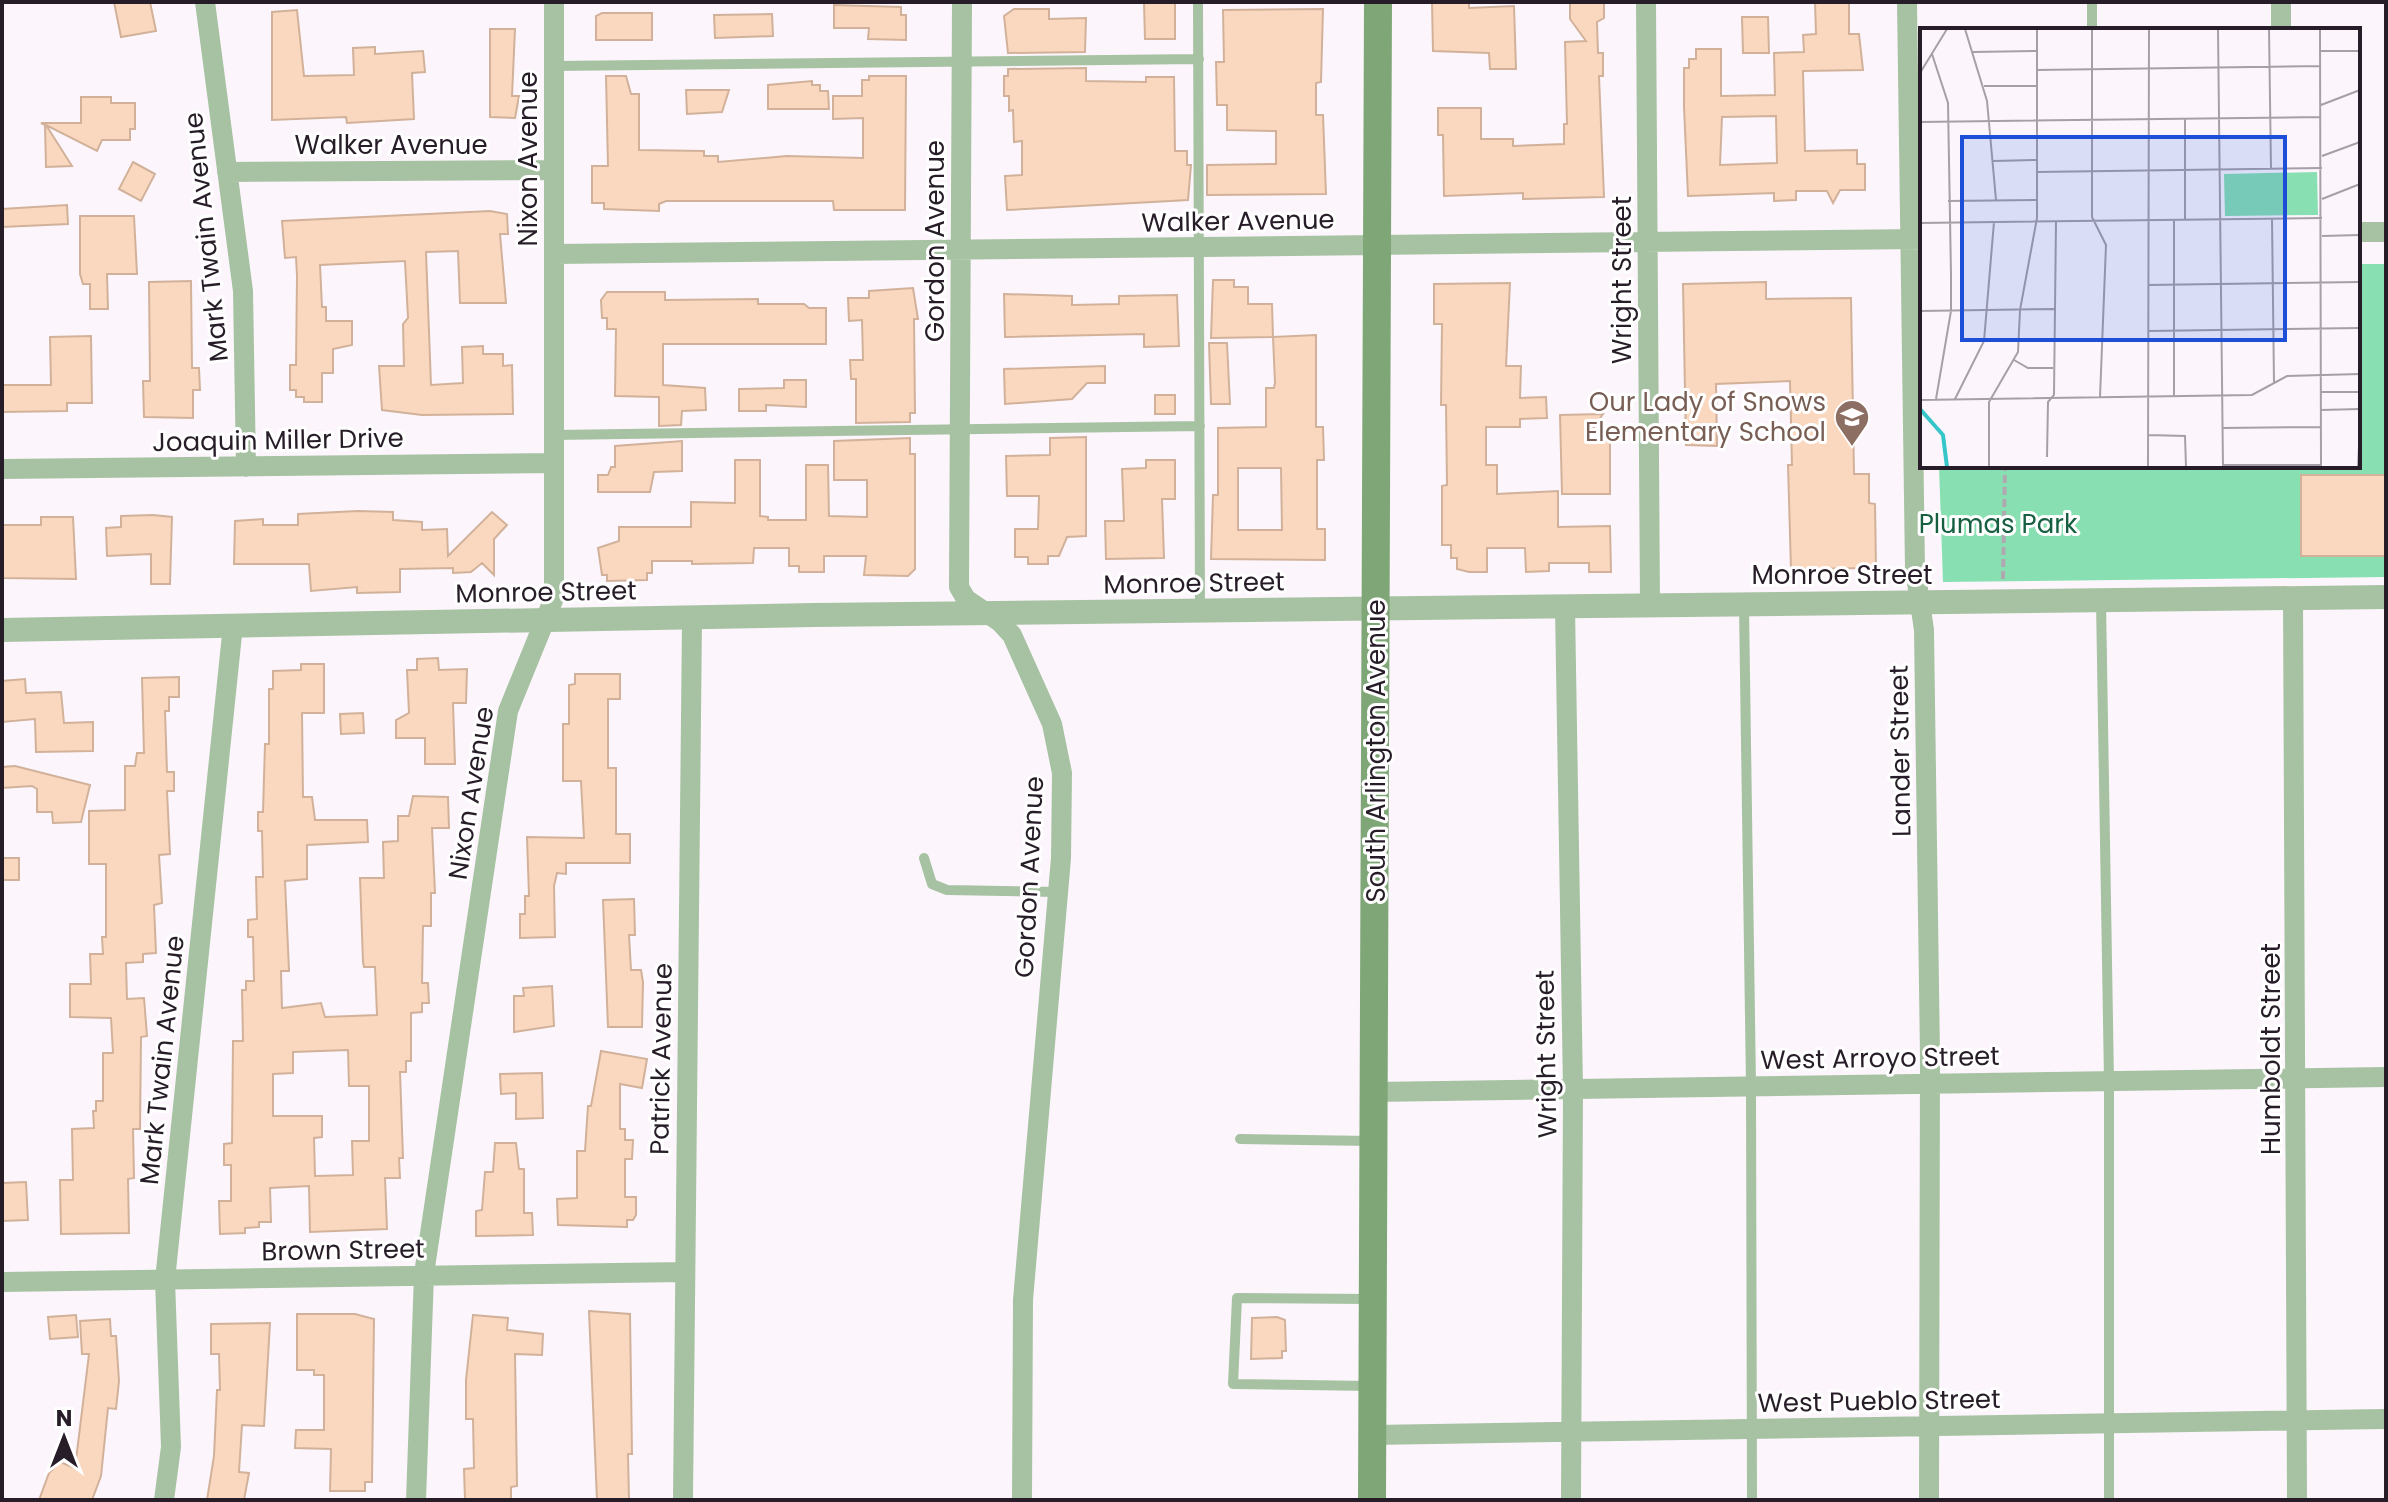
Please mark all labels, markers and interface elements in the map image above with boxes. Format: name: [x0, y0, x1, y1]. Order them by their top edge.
inset map: [1920, 28, 2360, 468]
street label: Nixon Avenue: [510, 72, 546, 246]
street label: Mark Twain Avenue: [175, 111, 237, 363]
street label: Walker Avenue: [294, 127, 488, 163]
street label: Gordon Avenue: [917, 140, 953, 342]
street label: Wright Street: [1604, 196, 1640, 364]
street label: Walker Avenue: [1141, 201, 1335, 241]
place label: Our Lady of Snows Elementary School: [1585, 384, 1826, 450]
school or university icon: Our Lady of Snows Elementary School: [1833, 398, 1871, 448]
street label: Joaquin Miller Drive: [152, 420, 404, 460]
park label: Plumas Park: [1919, 506, 2078, 542]
street label: Monroe Street: [1751, 557, 1933, 593]
street label: Monroe Street: [1103, 563, 1285, 603]
street label: Monroe Street: [455, 572, 637, 612]
street label: South Arlington Avenue: [1358, 599, 1394, 903]
street label: Lander Street: [1881, 665, 1919, 837]
street label: Nixon Avenue: [440, 704, 502, 882]
street label: Gordon Avenue: [1006, 775, 1052, 979]
street label: Mark Twain Avenue: [131, 934, 193, 1186]
street label: Humboldt Street: [2253, 943, 2289, 1155]
street label: Patrick Avenue: [641, 963, 681, 1155]
street label: Wright Street: [1527, 970, 1565, 1138]
street label: West Arroyo Street: [1760, 1038, 2000, 1078]
street label: Brown Street: [261, 1231, 425, 1269]
street label: West Pueblo Street: [1757, 1381, 2001, 1421]
north arrow: [24, 1398, 104, 1478]
text: N: [56, 1403, 72, 1434]

